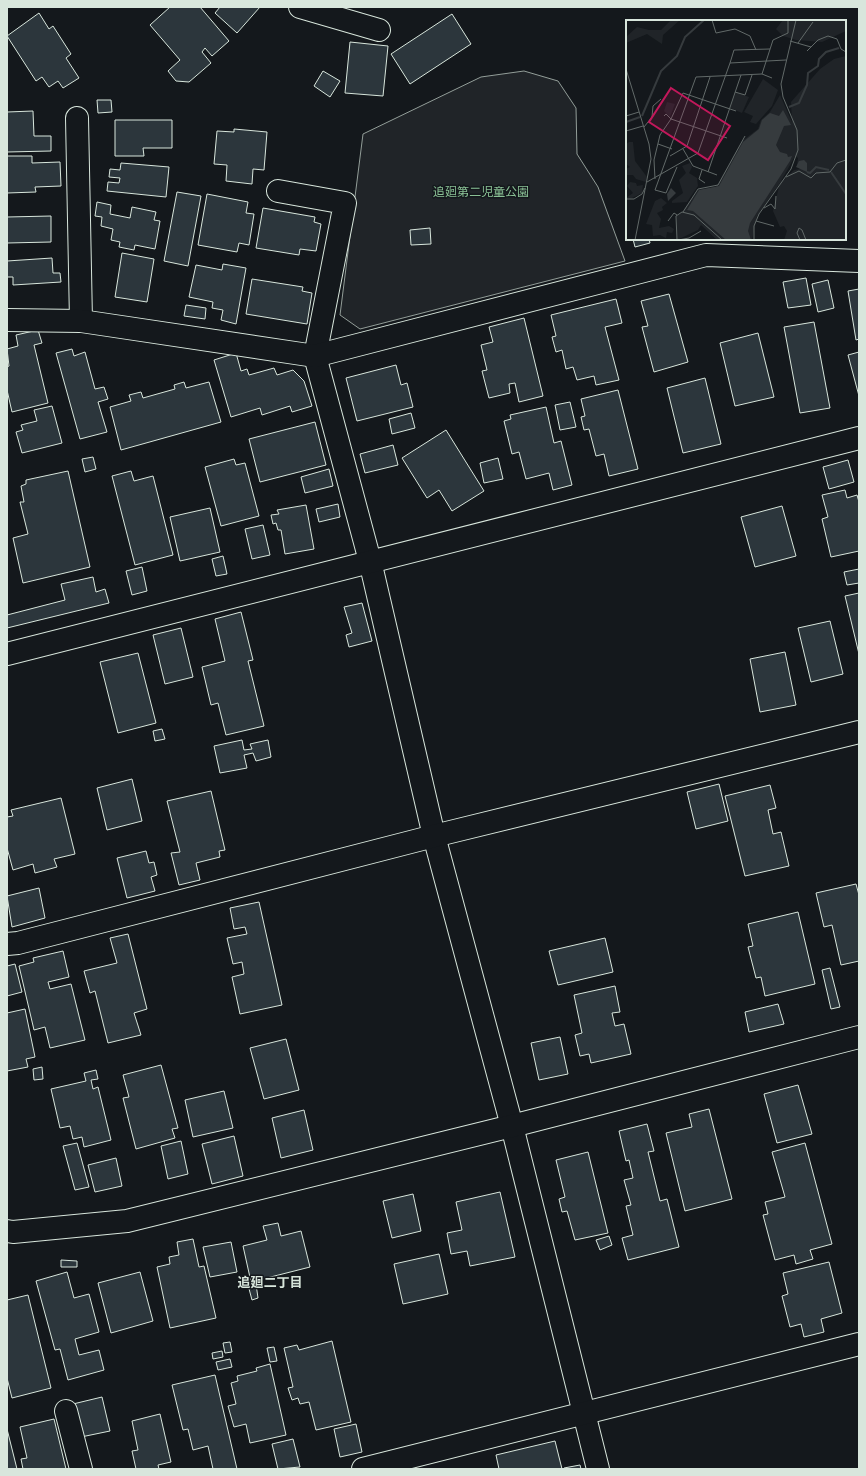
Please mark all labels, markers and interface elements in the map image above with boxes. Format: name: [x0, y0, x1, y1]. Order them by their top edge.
inset map: [626, 20, 846, 240]
park label: 追廻第二児童公園: [433, 185, 529, 199]
district label: 追廻二丁目: [237, 1275, 303, 1290]

